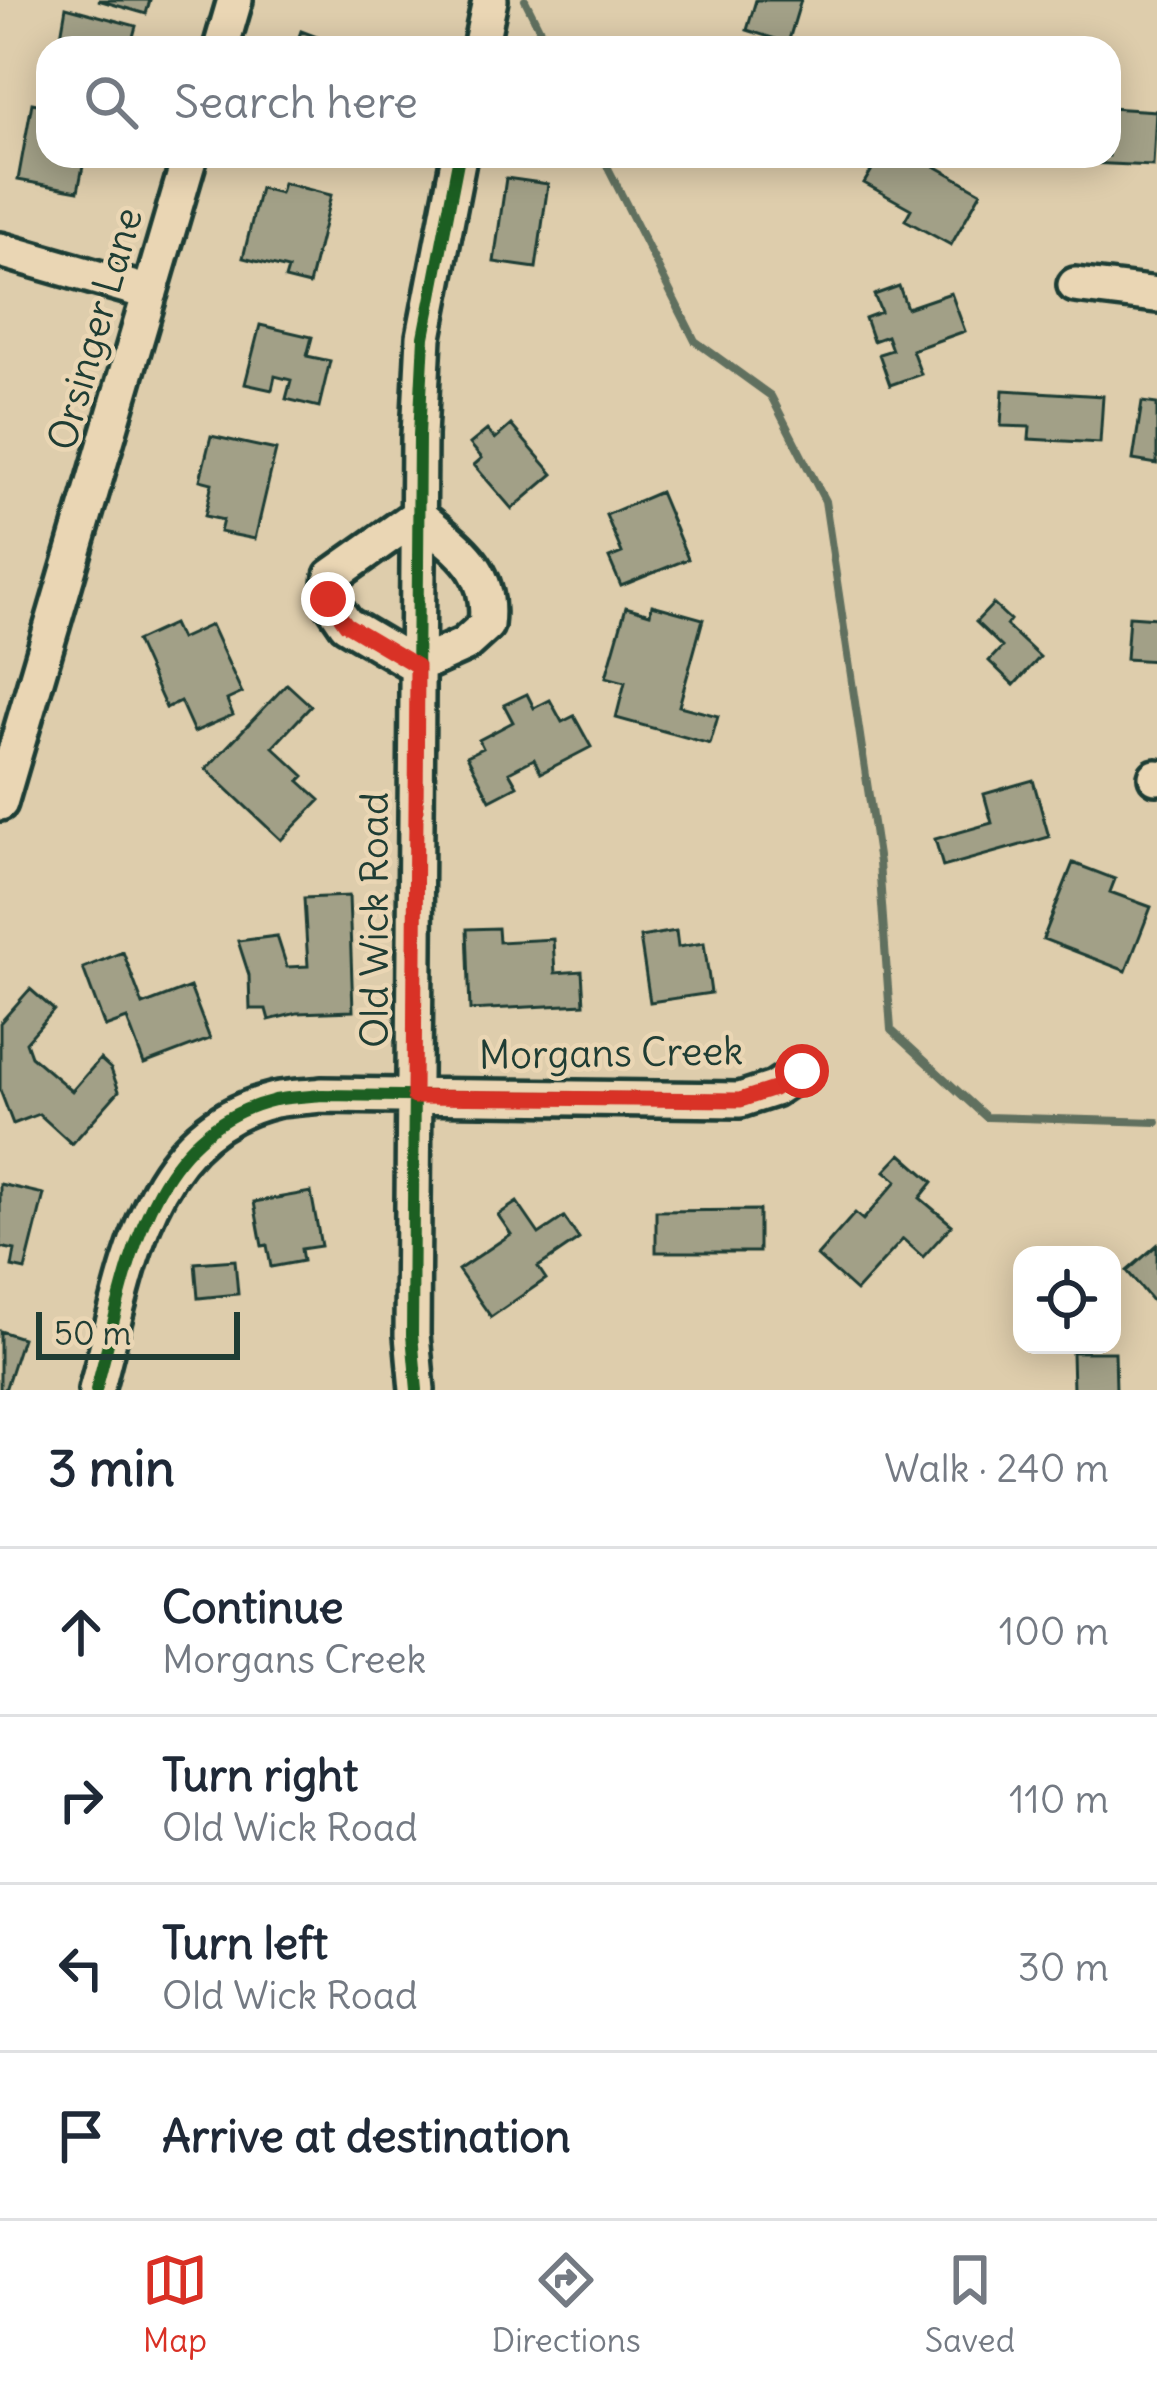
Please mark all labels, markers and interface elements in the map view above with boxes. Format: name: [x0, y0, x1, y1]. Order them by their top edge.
search box: [36, 36, 1121, 168]
icon: search: [78, 69, 144, 135]
text: Search here: [174, 74, 418, 130]
street label: Orsinger Lane: [37, 202, 153, 456]
route end: [301, 572, 355, 626]
street label: Old Wick Road: [350, 792, 399, 1048]
street label: Morgans Creek: [478, 1026, 744, 1080]
route start: [775, 1044, 829, 1098]
map controls: [1013, 1246, 1121, 1354]
button: locate: [1013, 1246, 1121, 1354]
scale bar: [36, 1306, 240, 1359]
text: 50 m: [54, 1312, 131, 1354]
text: 3 min: [48, 1436, 175, 1500]
text: Walk · 240 m: [884, 1444, 1109, 1493]
text: Continue: [162, 1579, 344, 1635]
icon: ahead: [48, 1599, 114, 1665]
text: 100 m: [999, 1607, 1109, 1656]
text: Morgans Creek: [162, 1635, 426, 1684]
text: Turn right: [162, 1747, 358, 1803]
icon: right: [48, 1767, 114, 1833]
text: 110 m: [1009, 1775, 1109, 1824]
text: Old Wick Road: [162, 1803, 418, 1852]
text: Turn left: [162, 1915, 328, 1971]
icon: left: [48, 1935, 114, 2001]
text: 30 m: [1018, 1943, 1109, 1992]
text: Old Wick Road: [162, 1971, 418, 2020]
icon: arrive: [48, 2103, 114, 2169]
text: Arrive at destination: [162, 2108, 571, 2164]
tab: Map: [142, 2247, 208, 2361]
tab: Directions: [492, 2247, 641, 2361]
tab: Saved: [925, 2247, 1015, 2361]

